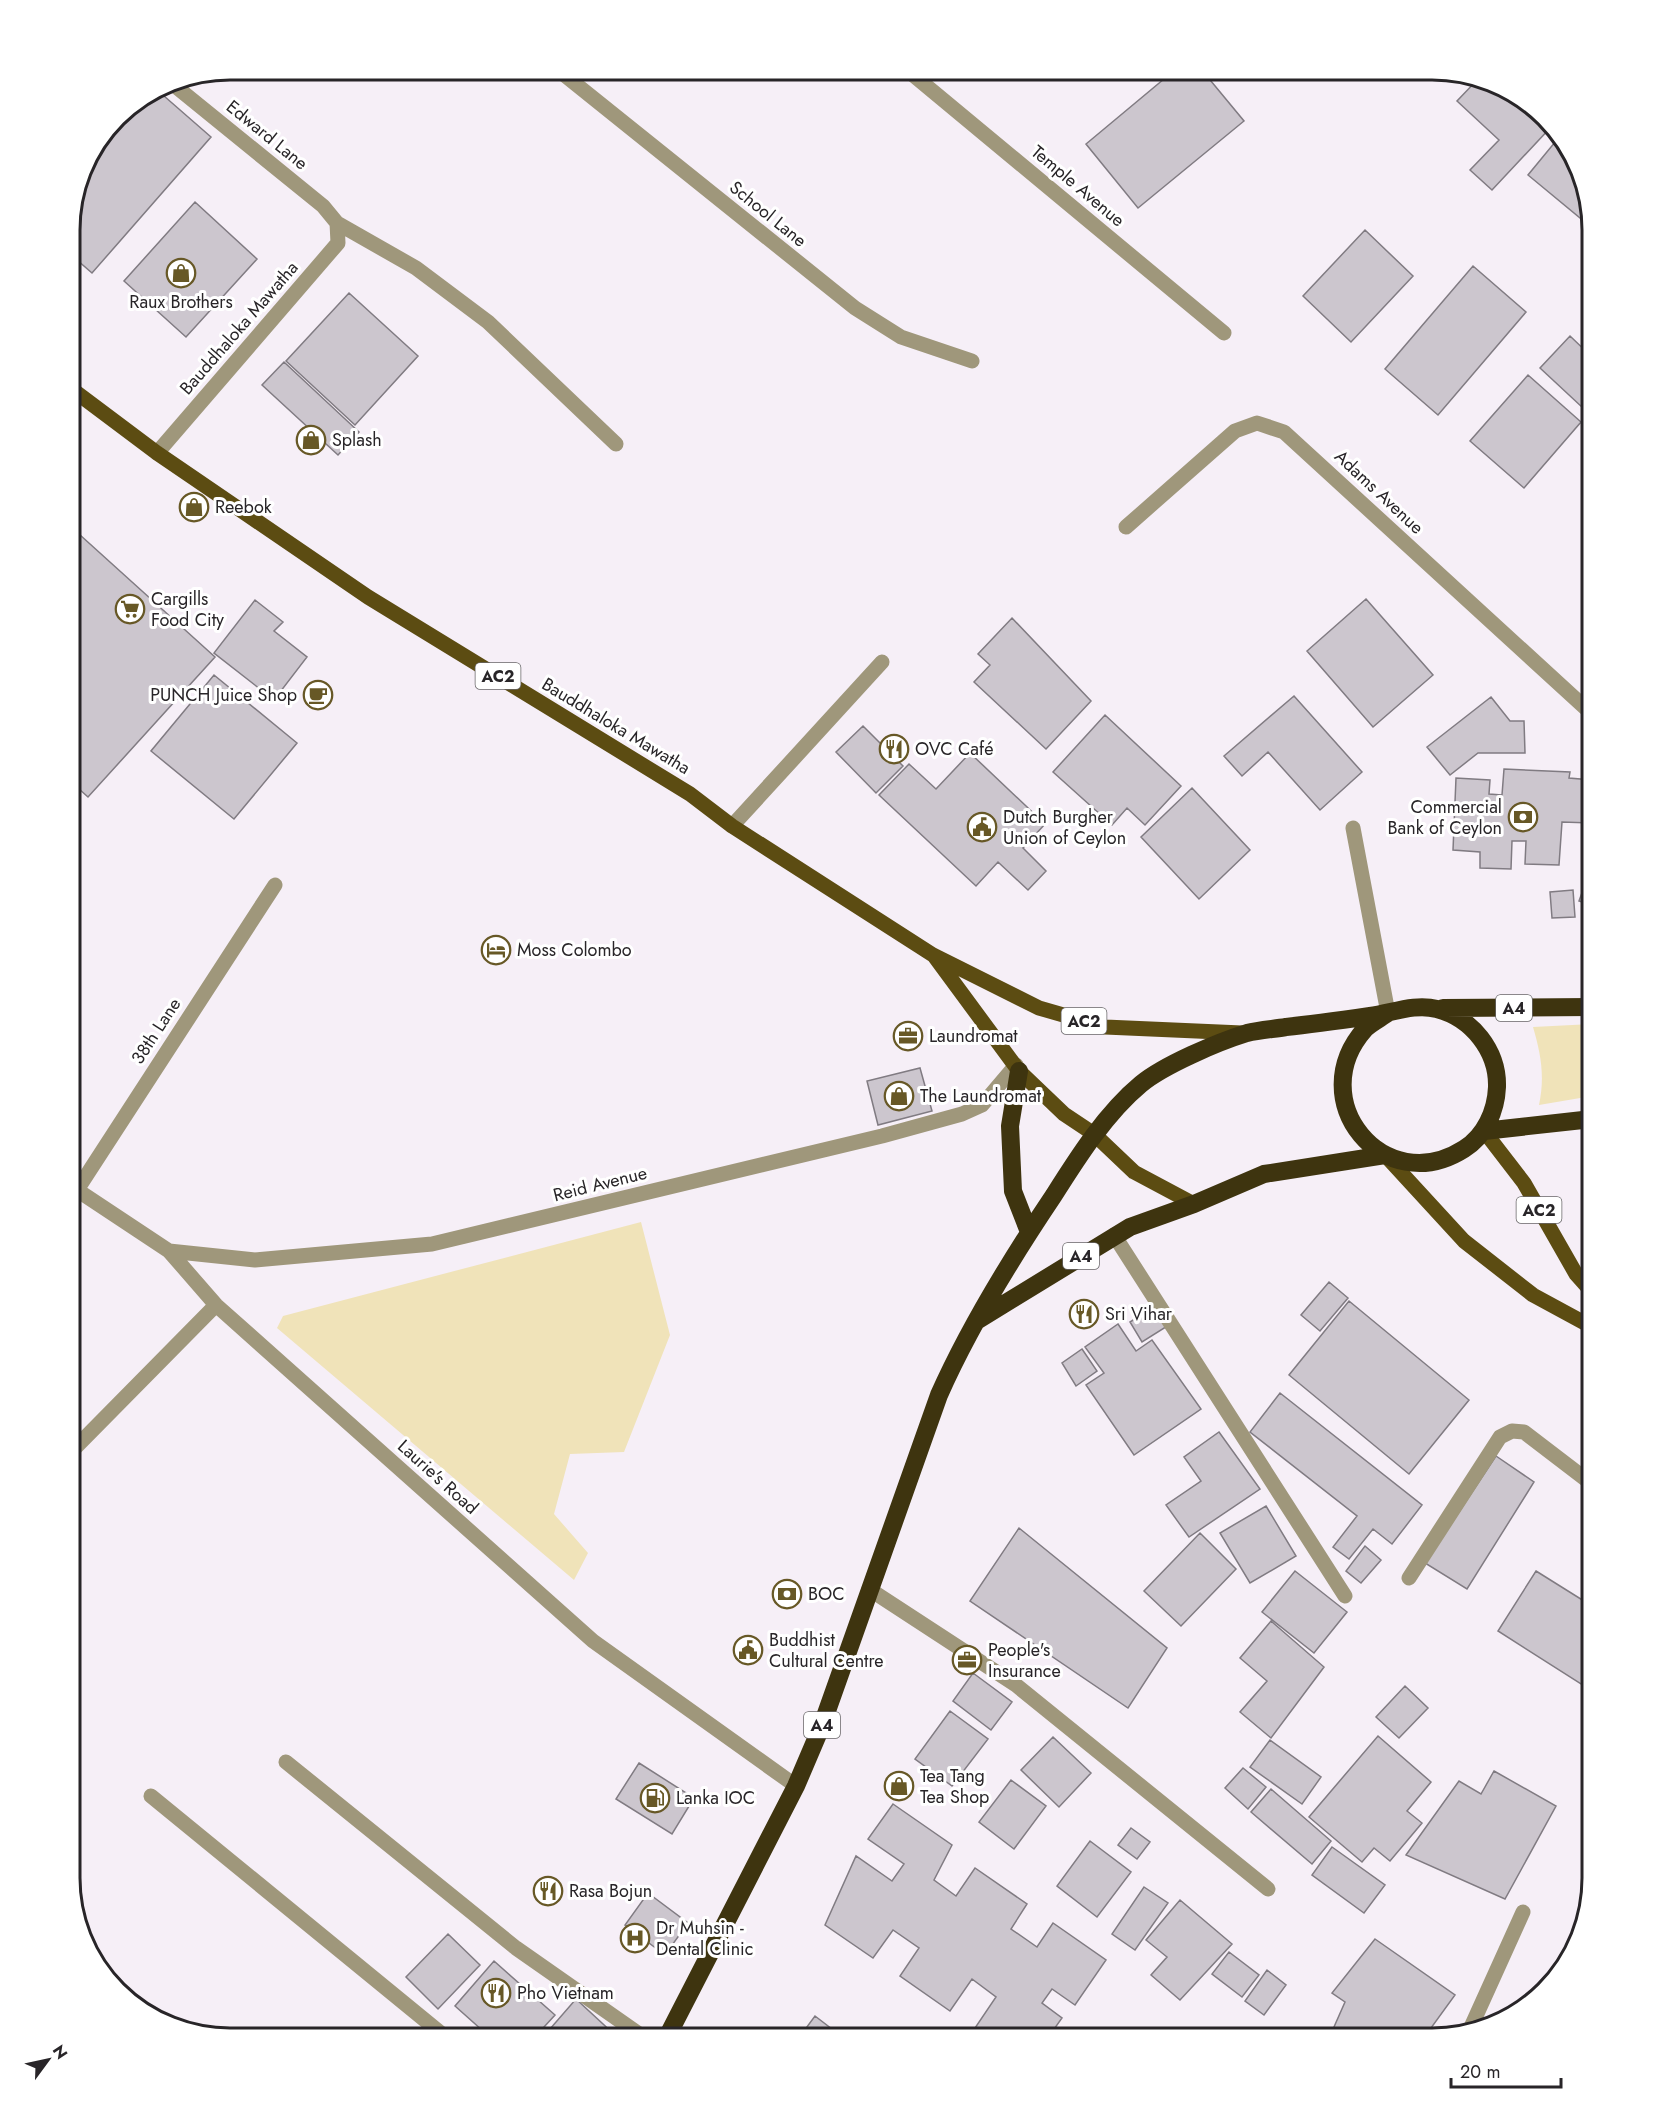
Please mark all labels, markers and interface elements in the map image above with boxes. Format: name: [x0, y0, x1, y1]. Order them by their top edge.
street label: Edward Lane: [221, 94, 313, 176]
street label: Temple Avenue: [1026, 139, 1130, 233]
street label: School Lane: [724, 175, 812, 253]
street label: Bauddhaloka Mawatha: [174, 256, 304, 400]
shop icon: Raux Brothers: [165, 257, 197, 289]
place label: Raux Brothers: [129, 289, 233, 315]
shop icon: Splash: [295, 424, 327, 456]
place label: Splash: [332, 427, 382, 453]
street label: Adams Avenue: [1329, 444, 1429, 540]
shop icon: Reebok: [178, 491, 210, 523]
place label: Reebok: [215, 494, 272, 520]
place label: Cargills Food City: [151, 586, 224, 633]
supermarket icon: Cargills Food City: [114, 593, 146, 625]
road number: AC2: [476, 663, 520, 689]
street label: Bauddhaloka Mawatha: [537, 671, 695, 781]
cafe icon: PUNCH Juice Shop: [302, 679, 334, 711]
place label: PUNCH Juice Shop: [150, 682, 297, 708]
restaurant icon: OVC Café: [878, 733, 910, 765]
place label: OVC Café: [915, 736, 993, 762]
place label: Commercial Bank of Ceylon: [1387, 794, 1502, 841]
bank icon: Commercial Bank of Ceylon: [1507, 801, 1539, 833]
place label: Dutch Burgher Union of Ceylon: [1003, 804, 1126, 851]
public building icon: Dutch Burgher Union of Ceylon: [966, 811, 998, 843]
hotel icon: Moss Colombo: [480, 934, 512, 966]
place label: Moss Colombo: [517, 937, 632, 963]
street label: 38th Lane: [125, 993, 187, 1069]
road number: A4: [1496, 995, 1532, 1021]
road number: AC2: [1062, 1008, 1106, 1034]
office icon: Laundromat: [892, 1020, 924, 1052]
place label: Laundromat: [929, 1023, 1018, 1049]
shop icon: The Laundromat: [883, 1080, 915, 1112]
place label: The Laundromat: [920, 1083, 1042, 1109]
street label: Reid Avenue: [550, 1160, 650, 1208]
road number: AC2: [1516, 1197, 1562, 1223]
road number: A4: [1063, 1243, 1099, 1269]
restaurant icon: Sri Vihar: [1068, 1298, 1100, 1330]
place label: Sri Vihar: [1105, 1301, 1173, 1327]
street label: Laurie's Road: [392, 1434, 484, 1520]
bank icon: BOC: [771, 1578, 803, 1610]
place label: BOC: [808, 1581, 845, 1607]
place label: Buddhist Cultural Centre: [769, 1627, 884, 1674]
public building icon: Buddhist Cultural Centre: [732, 1634, 764, 1666]
place label: People's Insurance: [988, 1637, 1061, 1684]
office icon: People's Insurance: [951, 1644, 983, 1676]
road number: A4: [804, 1712, 840, 1738]
place label: Tea Tang Tea Shop: [920, 1763, 989, 1810]
shop icon: Tea Tang Tea Shop: [883, 1770, 915, 1802]
fuel station icon: Lanka IOC: [639, 1782, 671, 1814]
place label: Lanka IOC: [676, 1785, 755, 1811]
restaurant icon: Rasa Bojun: [532, 1875, 564, 1907]
place label: Rasa Bojun: [569, 1878, 652, 1904]
place label: Dr Muhsin - Dental Clinic: [656, 1915, 753, 1962]
hospital icon: Dr Muhsin - Dental Clinic: [619, 1922, 651, 1954]
restaurant icon: Pho Vietnam: [480, 1977, 512, 2009]
place label: Pho Vietnam: [517, 1980, 614, 2006]
north arrow: [18, 2030, 78, 2090]
text: N: [47, 2041, 73, 2064]
scale bar: [1451, 2051, 1560, 2089]
text: 20 m: [1460, 2059, 1500, 2085]

